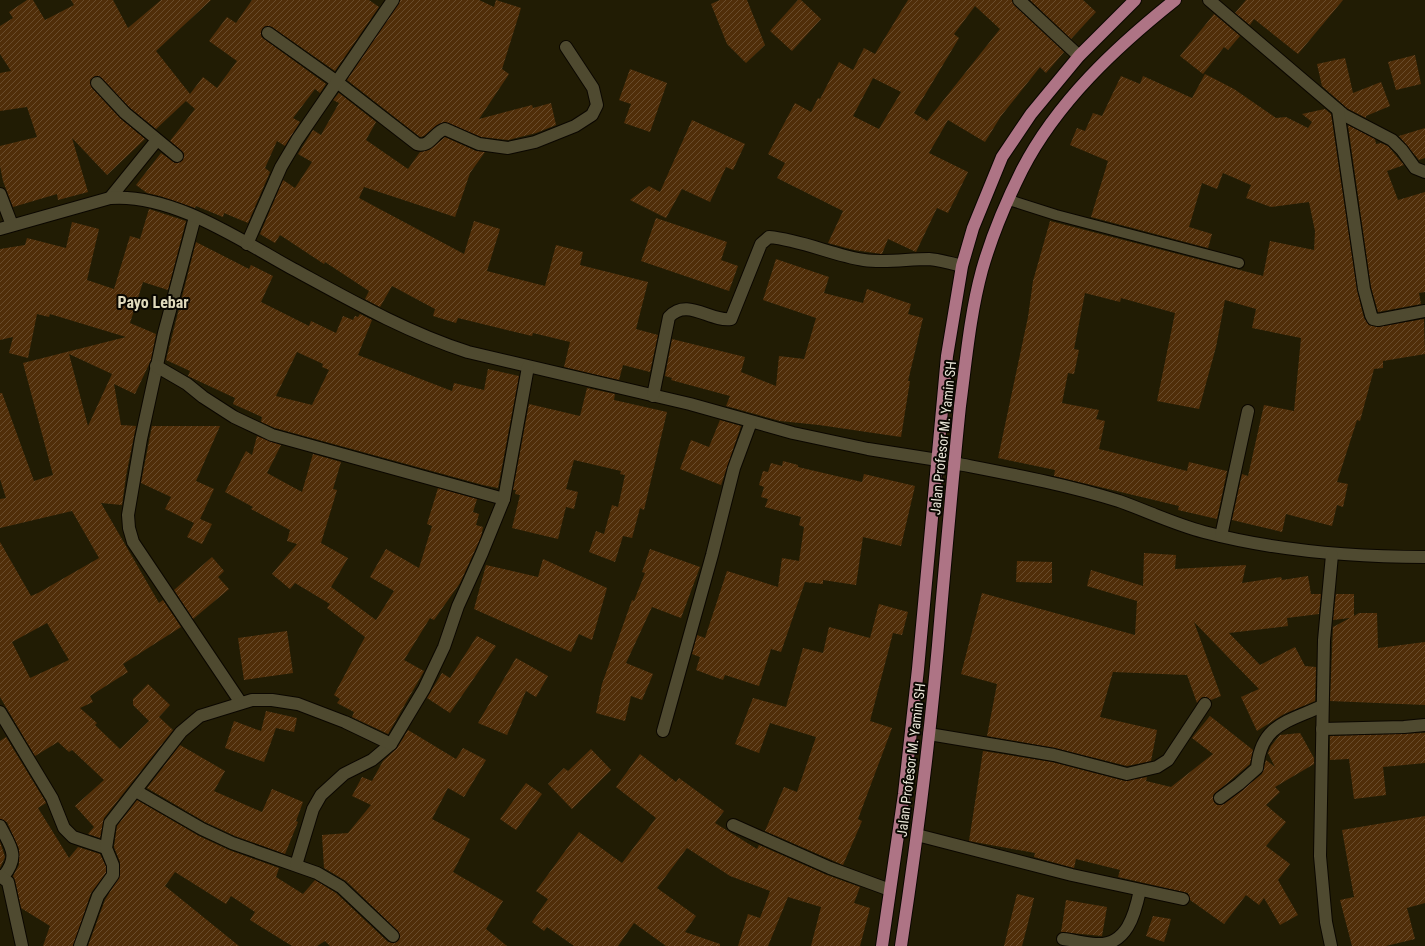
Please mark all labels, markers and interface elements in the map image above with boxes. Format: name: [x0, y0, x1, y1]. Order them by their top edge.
district label: Payo Lebar: [117, 293, 189, 312]
street label: Jalan Profesor M. Yamin SH: [927, 360, 959, 516]
street label: Jalan Profesor M. Yamin SH: [894, 682, 928, 838]

